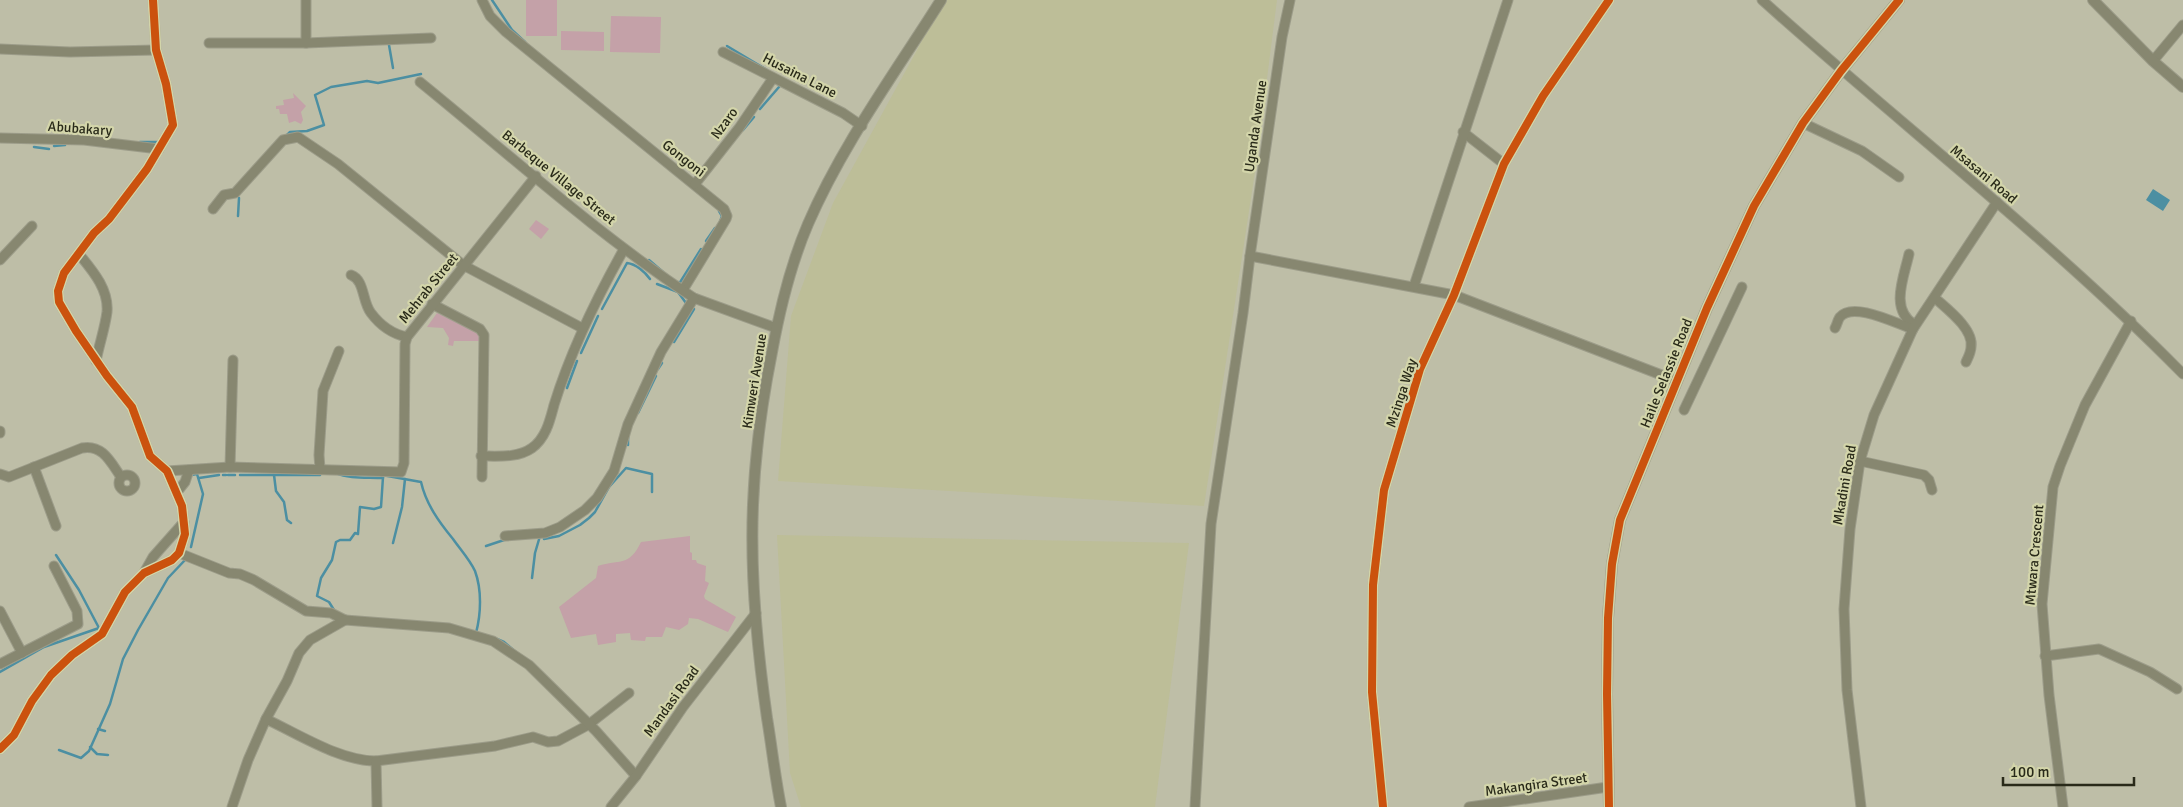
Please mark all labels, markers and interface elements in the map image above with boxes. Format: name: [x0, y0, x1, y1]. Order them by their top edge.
street label: Husaina Lane: [760, 50, 840, 101]
street label: Uganda Avenue: [1241, 79, 1270, 173]
street label: Nzaro: [707, 104, 742, 142]
street label: Abubakary: [47, 118, 113, 139]
street label: Barbeque Village Street: [498, 126, 619, 228]
street label: Gongoni: [659, 136, 709, 180]
street label: Msasani Road: [1947, 141, 2021, 207]
street label: Mehrab Street: [395, 250, 462, 327]
street label: Haile Selassie Road: [1637, 316, 1696, 430]
street label: Kimweri Avenue: [739, 332, 770, 430]
street label: Mzinga Way: [1382, 356, 1421, 430]
street label: Mkadini Road: [1829, 444, 1860, 526]
street label: Mtwara Crescent: [2022, 504, 2047, 606]
street label: Mandasi Road: [640, 662, 703, 740]
scale bar: [2003, 754, 2134, 786]
text: 100 m: [2010, 763, 2050, 781]
street label: Makangira Street: [1484, 769, 1588, 800]

